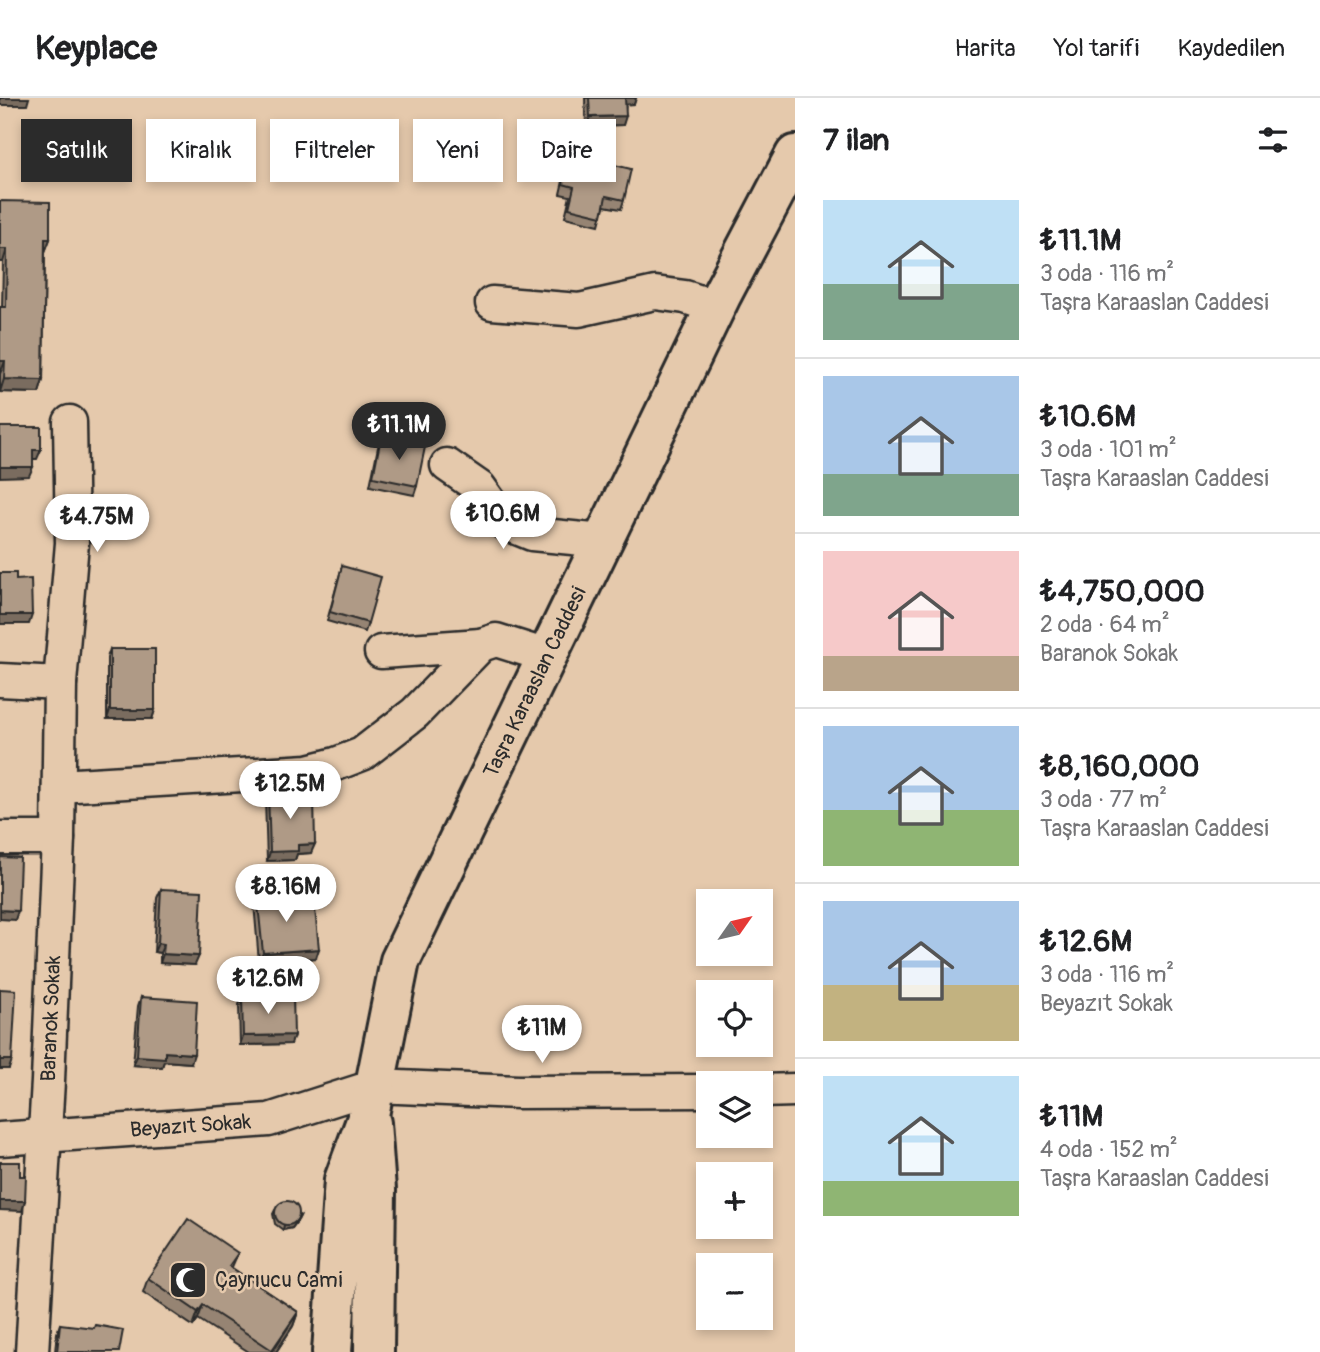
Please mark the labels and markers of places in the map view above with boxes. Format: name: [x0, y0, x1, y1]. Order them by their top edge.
pin: ₺11.1M: [342, 402, 456, 462]
pin: ₺10.6M: [446, 491, 560, 551]
pin: ₺4.75M: [40, 494, 154, 554]
pin: ₺12.5M: [233, 762, 347, 821]
pin: ₺8.16M: [229, 864, 343, 924]
pin: ₺12.6M: [211, 956, 325, 1016]
pin: ₺11M: [501, 1006, 583, 1065]
mosque icon: Çayrıucu Cami: [167, 1259, 209, 1301]
place label: Çayrıucu Cami: [215, 1267, 343, 1294]

